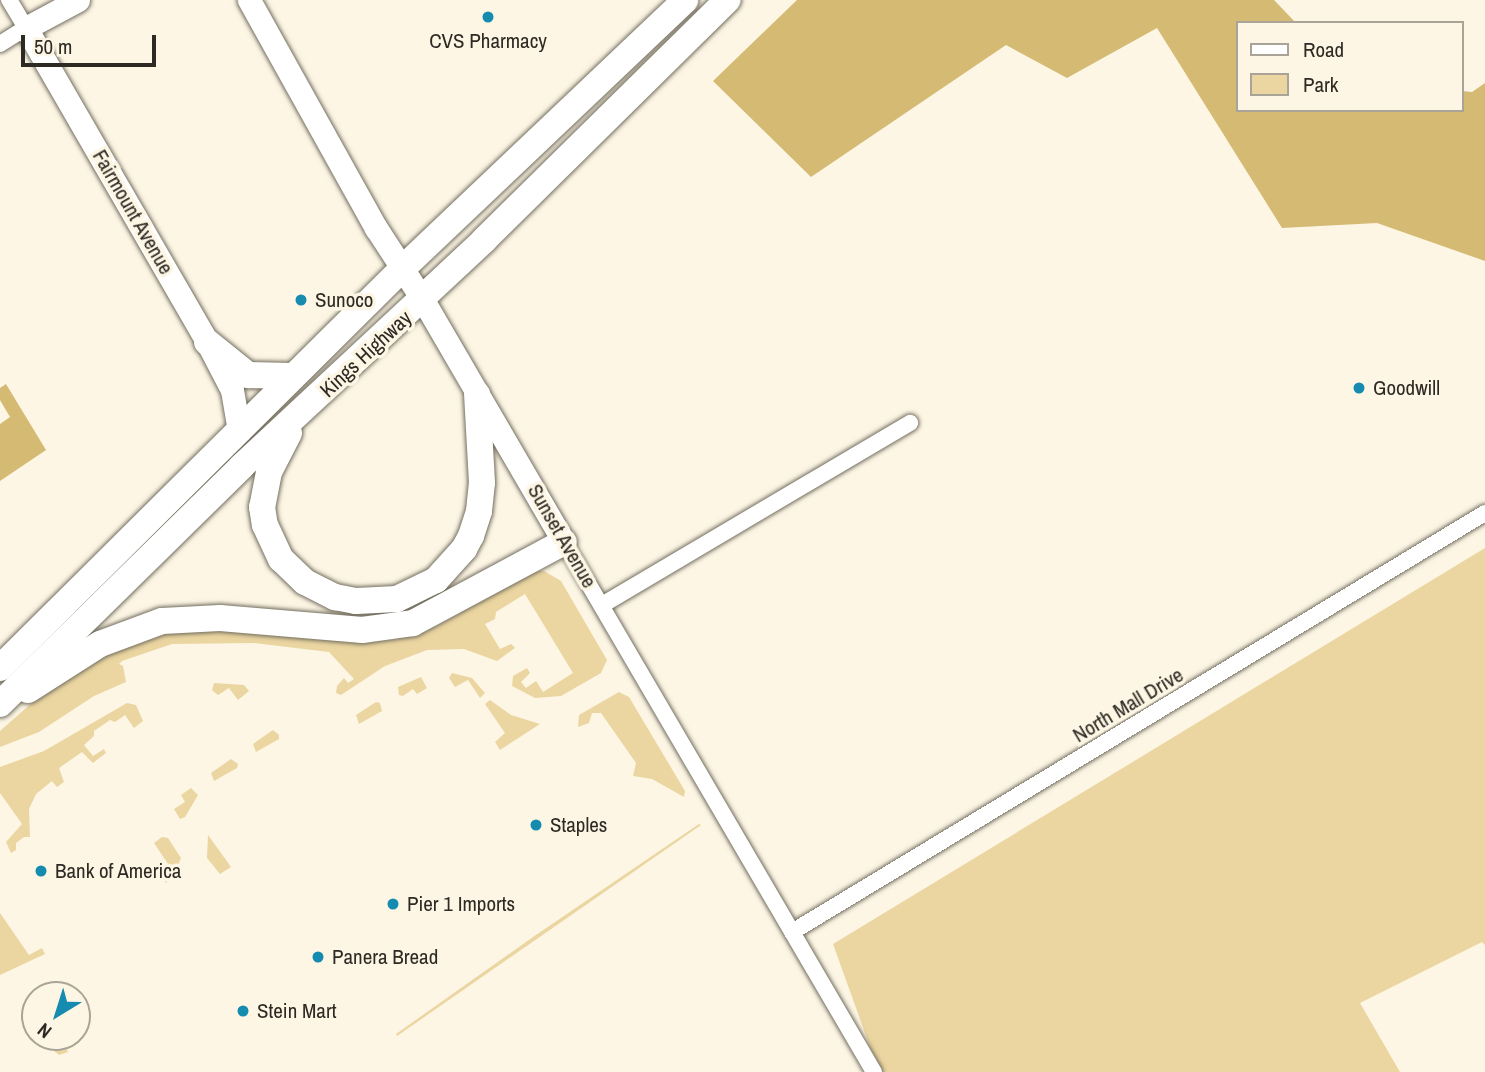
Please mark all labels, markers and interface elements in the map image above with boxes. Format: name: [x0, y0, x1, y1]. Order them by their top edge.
marker: CVS Pharmacy: [480, 9, 496, 25]
scale bar: [24, 21, 159, 65]
legend: [1236, 21, 1464, 112]
place label: CVS Pharmacy: [429, 28, 547, 54]
text: 50 m: [34, 32, 72, 61]
text: Road: [1303, 35, 1344, 64]
text: Park: [1303, 70, 1338, 99]
street label: Fairmount Avenue: [87, 145, 179, 279]
place label: Sunoco: [315, 287, 373, 313]
marker: Sunoco: [293, 292, 309, 308]
street label: Kings Highway: [315, 305, 417, 403]
place label: Goodwill: [1373, 375, 1440, 401]
marker: Goodwill: [1351, 380, 1367, 396]
street label: Sunset Avenue: [522, 479, 602, 593]
street label: North Mall Drive: [1068, 662, 1188, 748]
place label: Staples: [550, 812, 607, 838]
marker: Staples: [528, 817, 544, 833]
place label: Bank of America: [55, 858, 182, 884]
marker: Bank of America: [33, 863, 49, 879]
place label: Pier 1 Imports: [407, 891, 515, 917]
marker: Pier 1 Imports: [385, 896, 401, 912]
place label: Panera Bread: [332, 944, 438, 970]
marker: Panera Bread: [310, 949, 326, 965]
north arrow: [21, 981, 91, 1051]
place label: Stein Mart: [257, 998, 336, 1024]
marker: Stein Mart: [235, 1003, 251, 1019]
text: N: [32, 1017, 57, 1045]

